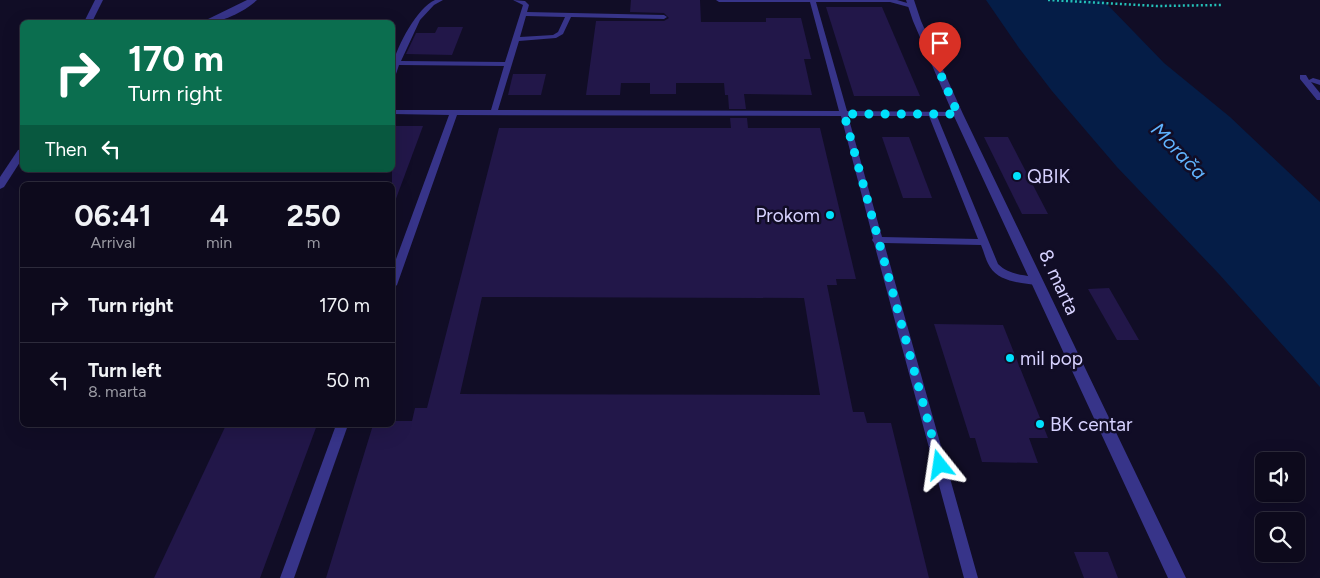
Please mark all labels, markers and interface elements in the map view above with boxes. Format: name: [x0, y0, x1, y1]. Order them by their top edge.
pin: [919, 22, 961, 73]
icon: arrive: [926, 29, 954, 57]
text: 170 m: [128, 38, 224, 80]
icon: right: [45, 40, 110, 105]
text: Turn right: [128, 80, 223, 107]
water label: Morača: [1146, 118, 1212, 185]
icon: left: [97, 135, 125, 163]
text: Then: [45, 138, 87, 161]
place label: QBIK: [1027, 165, 1071, 188]
marker: QBIK: [1011, 170, 1023, 182]
text: 06:41: [74, 197, 152, 234]
text: 4: [210, 197, 229, 234]
text: 250: [287, 197, 341, 234]
place label: Prokom: [755, 204, 820, 227]
marker: Prokom: [824, 209, 836, 221]
text: Arrival: [90, 233, 136, 252]
text: min: [206, 233, 232, 252]
text: m: [307, 233, 320, 252]
street label: 8. marta: [1034, 246, 1084, 318]
icon: right: [45, 291, 73, 319]
text: Turn right: [88, 294, 174, 317]
text: 170 m: [319, 294, 370, 317]
place label: mil pop: [1020, 347, 1083, 370]
marker: mil pop: [1004, 352, 1016, 364]
text: Turn left: [88, 359, 162, 382]
icon: left: [45, 366, 73, 394]
text: 50 m: [326, 369, 370, 392]
text: 8. marta: [88, 382, 146, 401]
place label: BK centar: [1050, 413, 1133, 436]
marker: BK centar: [1034, 418, 1046, 430]
position arrow: [913, 438, 965, 490]
map controls: [1255, 452, 1305, 562]
button: sound: [1255, 452, 1305, 502]
button: search: [1255, 512, 1305, 562]

